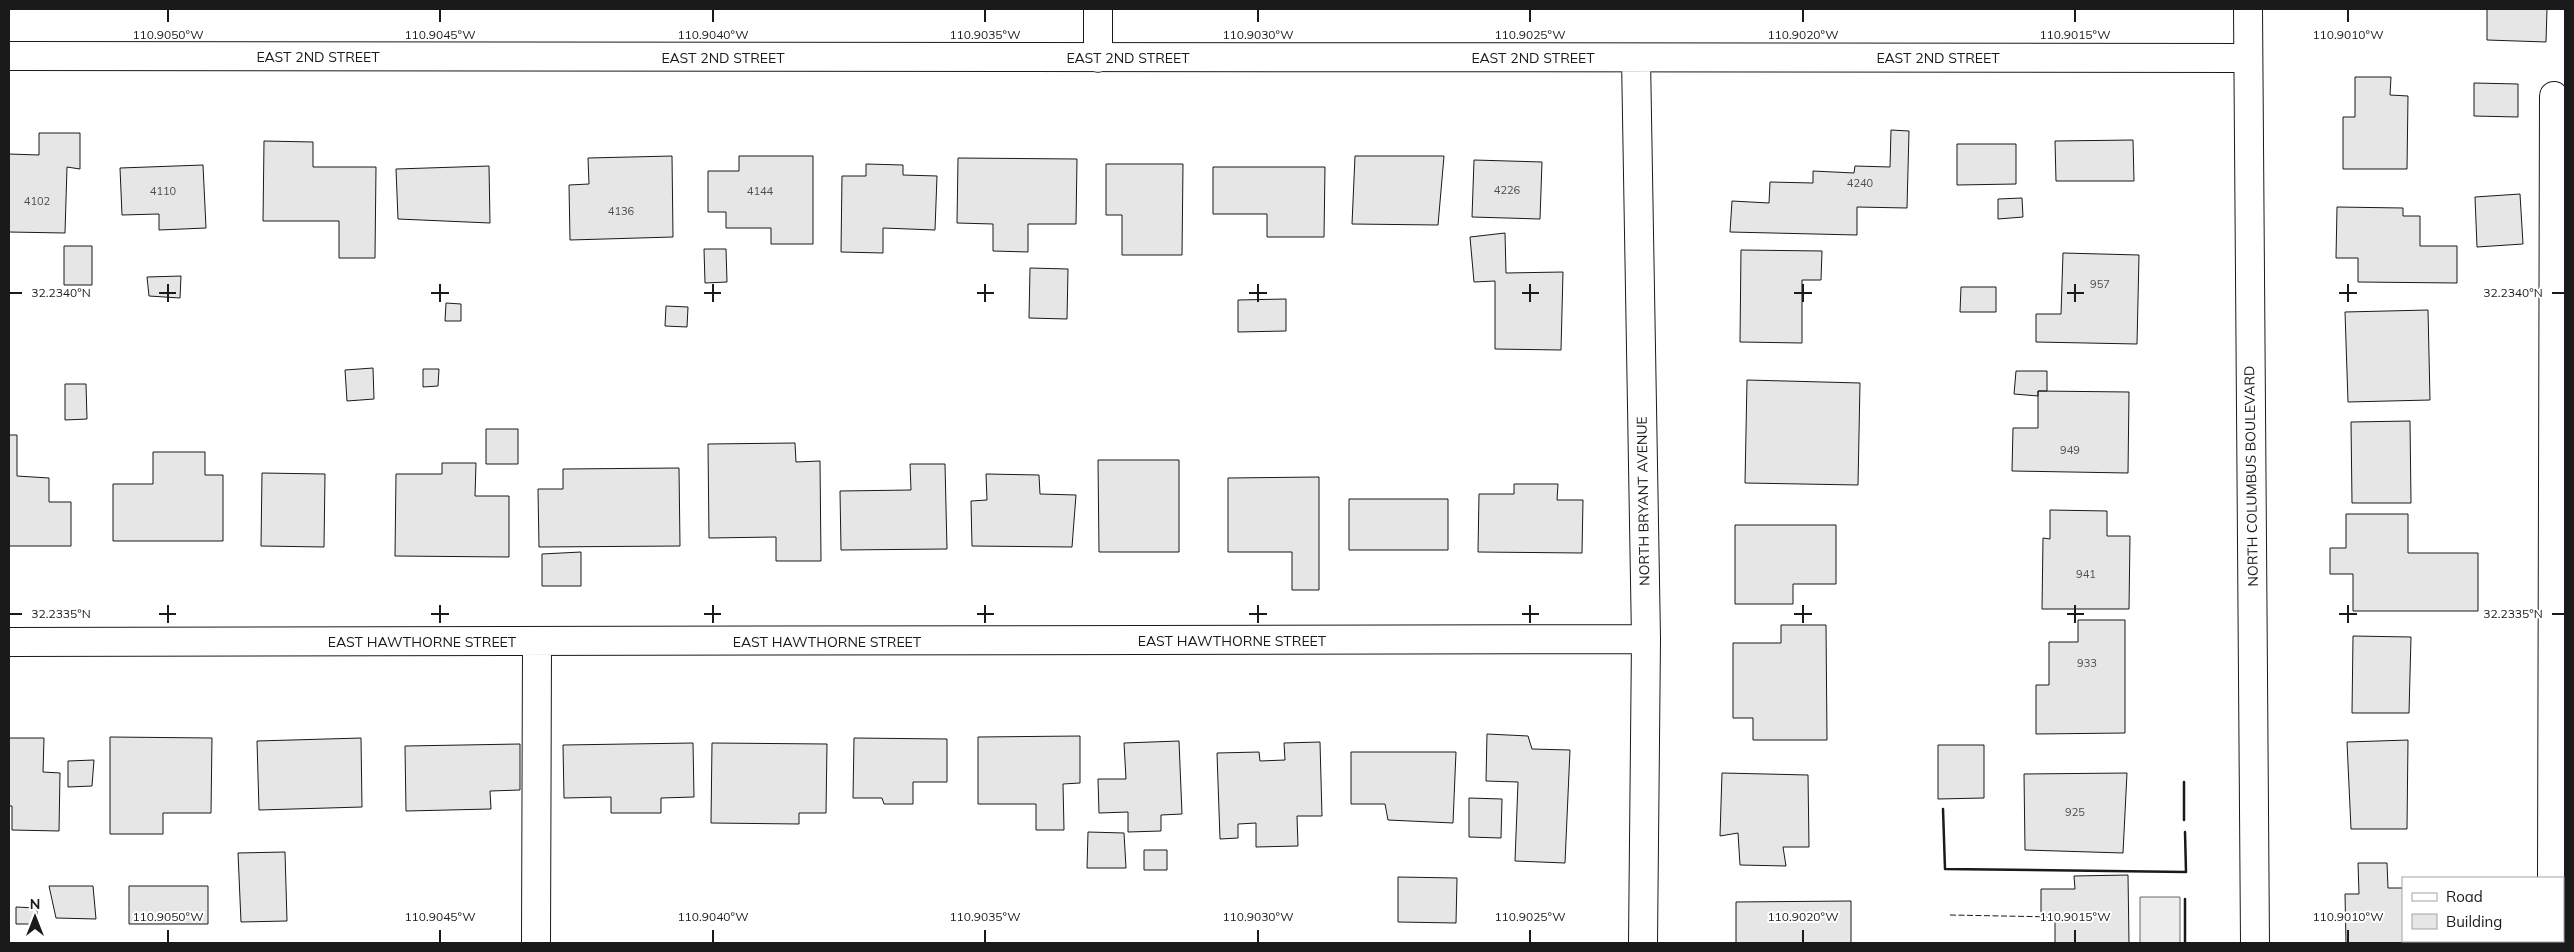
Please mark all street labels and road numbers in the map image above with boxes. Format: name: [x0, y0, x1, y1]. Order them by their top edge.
street label: EAST 2ND STREET: [256, 48, 380, 66]
street label: EAST 2ND STREET: [661, 49, 785, 67]
street label: EAST 2ND STREET: [1066, 49, 1190, 67]
street label: EAST 2ND STREET: [1471, 49, 1595, 67]
street label: EAST 2ND STREET: [1876, 49, 2000, 67]
street label: NORTH COLUMBUS BOULEVARD: [2240, 365, 2262, 587]
street label: NORTH BRYANT AVENUE: [1633, 416, 1653, 586]
street label: EAST HAWTHORNE STREET: [1138, 632, 1327, 650]
street label: EAST HAWTHORNE STREET: [328, 633, 517, 651]
street label: EAST HAWTHORNE STREET: [733, 633, 922, 651]

